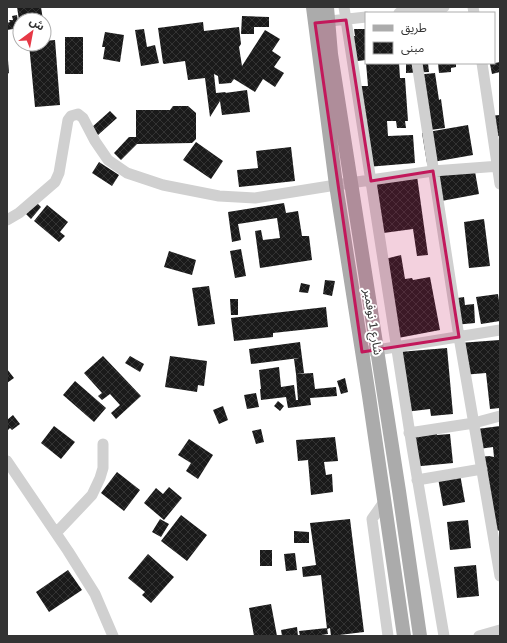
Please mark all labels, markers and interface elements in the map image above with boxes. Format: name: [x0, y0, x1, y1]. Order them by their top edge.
north arrow: [12, 12, 52, 52]
legend: [365, 12, 495, 64]
text: ش: [27, 14, 47, 33]
text: طريق: [401, 21, 427, 36]
text: مبنى: [401, 41, 424, 55]
street label: شارع 1 نوفمبر: [359, 287, 385, 356]

